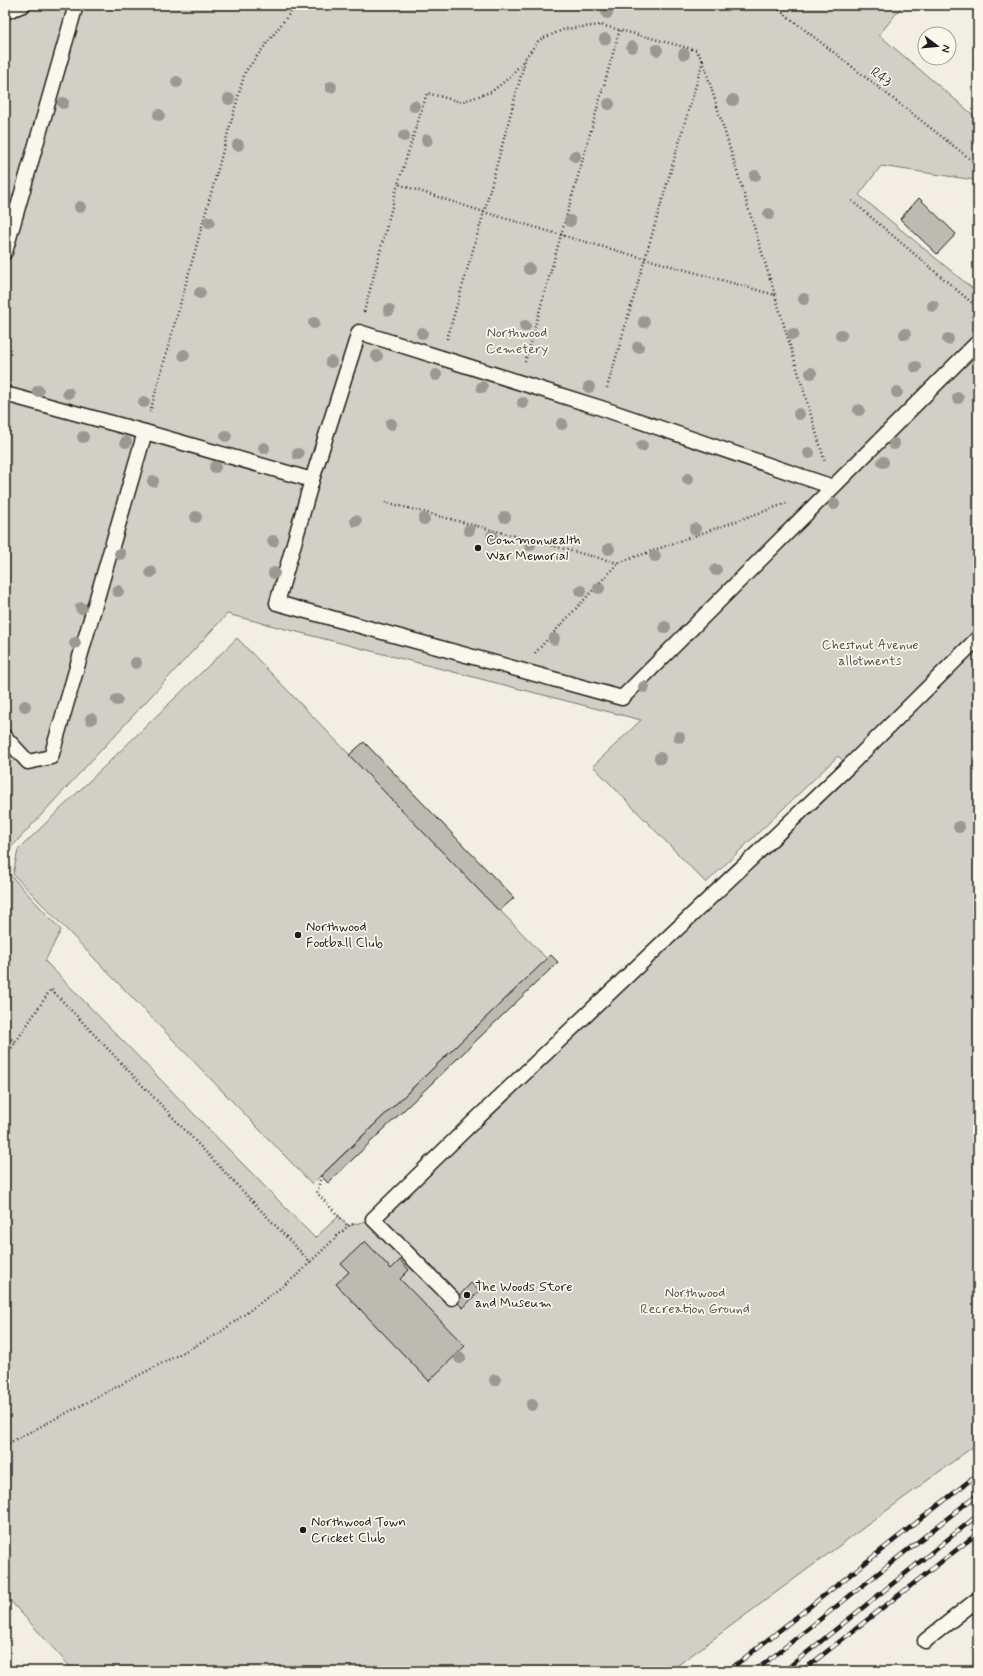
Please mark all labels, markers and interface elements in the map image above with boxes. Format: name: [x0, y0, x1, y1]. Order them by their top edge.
north arrow: [917, 26, 957, 66]
text: N: [938, 43, 953, 54]
street label: R43: [867, 63, 895, 91]
park label: Northwood Cemetery: [486, 324, 548, 358]
place label: Commonwealth War Memorial: [486, 531, 581, 565]
marker: Commonwealth War Memorial: [473, 543, 483, 553]
park label: Chestnut Avenue allotments: [821, 636, 919, 670]
place label: Northwood Football Club: [306, 918, 383, 952]
marker: Northwood Football Club: [293, 930, 303, 940]
place label: The Woods Store and Museum: [475, 1278, 573, 1312]
park label: Northwood Recreation Ground: [640, 1284, 750, 1318]
marker: The Woods Store and Museum: [462, 1290, 472, 1300]
place label: Northwood Town Cricket Club: [311, 1513, 406, 1547]
marker: Northwood Town Cricket Club: [298, 1525, 308, 1535]

